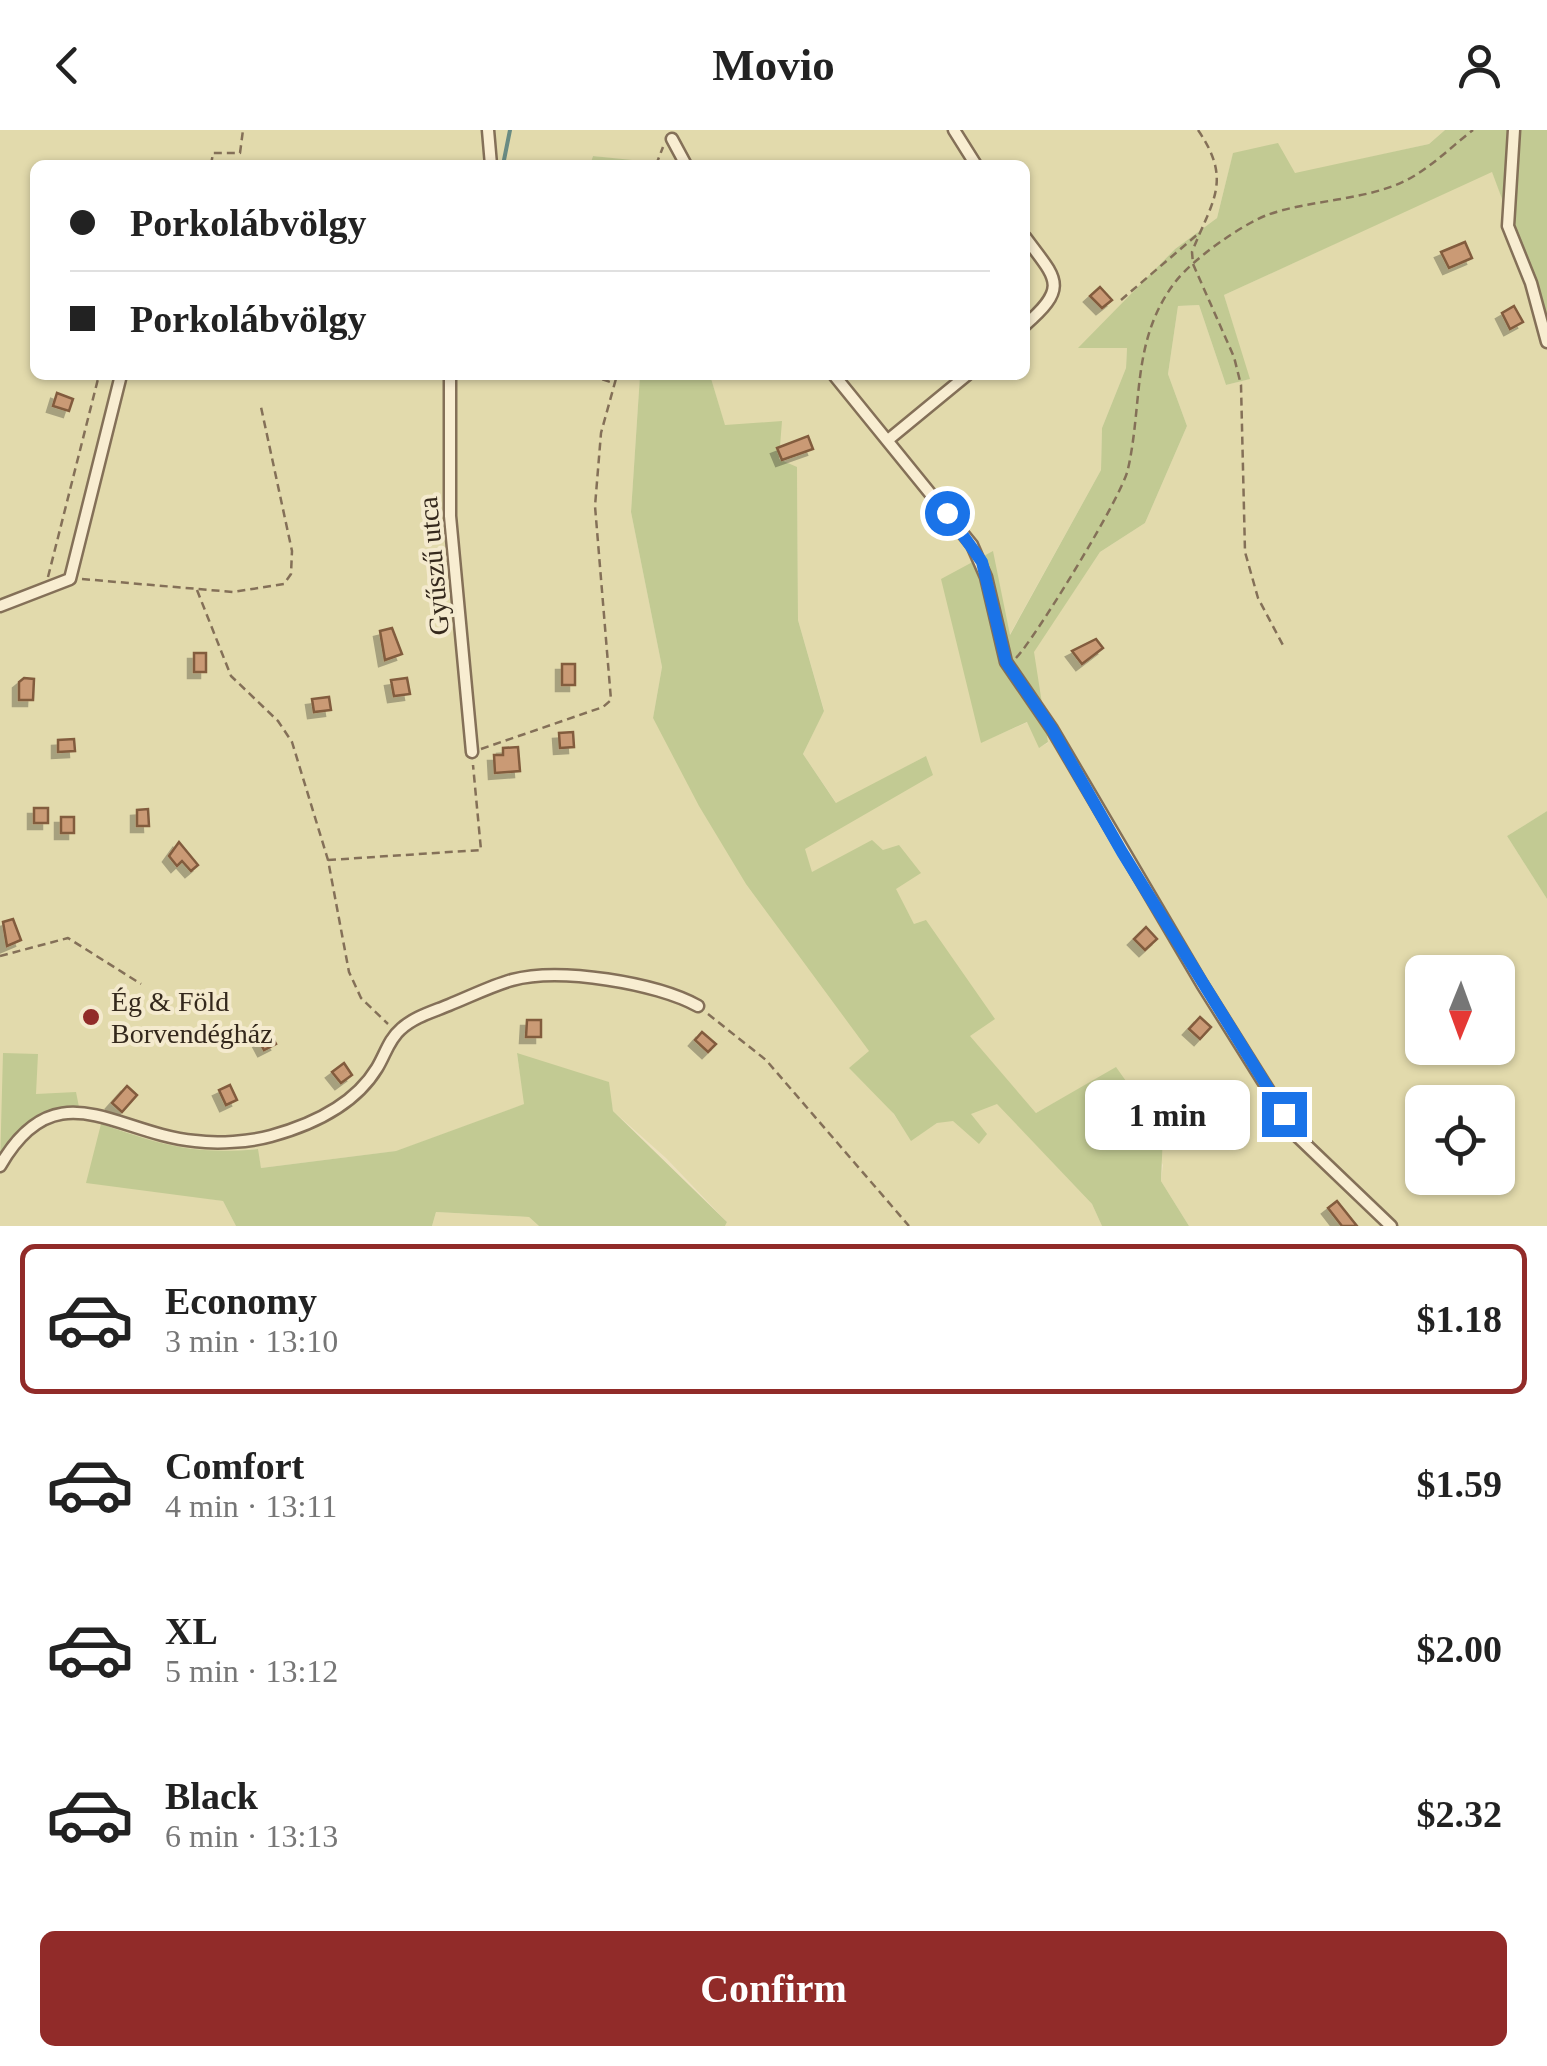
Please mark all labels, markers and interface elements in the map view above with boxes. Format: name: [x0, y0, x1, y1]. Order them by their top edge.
icon: back: [40, 38, 95, 93]
icon: person: [1452, 38, 1507, 93]
text: Movio: [712, 40, 835, 90]
text: Porkolábvölgy: [130, 202, 366, 244]
text: Porkolábvölgy: [130, 298, 366, 340]
route start: [925, 491, 970, 536]
street label: Gyűszű utca: [412, 495, 455, 637]
north arrow: [1405, 955, 1515, 1065]
map controls: [1405, 955, 1515, 1195]
place label: Ég & Föld Borvendégház: [111, 986, 273, 1049]
marker: Ég & Föld Borvendégház: [80, 1006, 102, 1028]
callout: 1 min: [1084, 1079, 1249, 1149]
button: locate: [1405, 1085, 1515, 1195]
route end: [1262, 1092, 1307, 1137]
text: 1 min: [1129, 1097, 1206, 1133]
icon: car: [45, 1274, 135, 1364]
text: Economy: [165, 1280, 317, 1322]
text: $1.18: [1417, 1298, 1502, 1340]
text: 3 min · 13:10: [165, 1323, 338, 1359]
icon: car: [45, 1439, 135, 1529]
text: Comfort: [165, 1445, 304, 1487]
text: $1.59: [1417, 1463, 1502, 1505]
text: 4 min · 13:11: [165, 1488, 337, 1524]
icon: car: [45, 1604, 135, 1694]
text: XL: [165, 1610, 218, 1652]
text: $2.00: [1417, 1628, 1502, 1670]
text: 5 min · 13:12: [165, 1653, 338, 1689]
icon: car: [45, 1769, 135, 1859]
text: Black: [165, 1775, 258, 1817]
text: $2.32: [1417, 1793, 1502, 1835]
text: 6 min · 13:13: [165, 1818, 338, 1854]
button: Confirm: [40, 1931, 1507, 2046]

